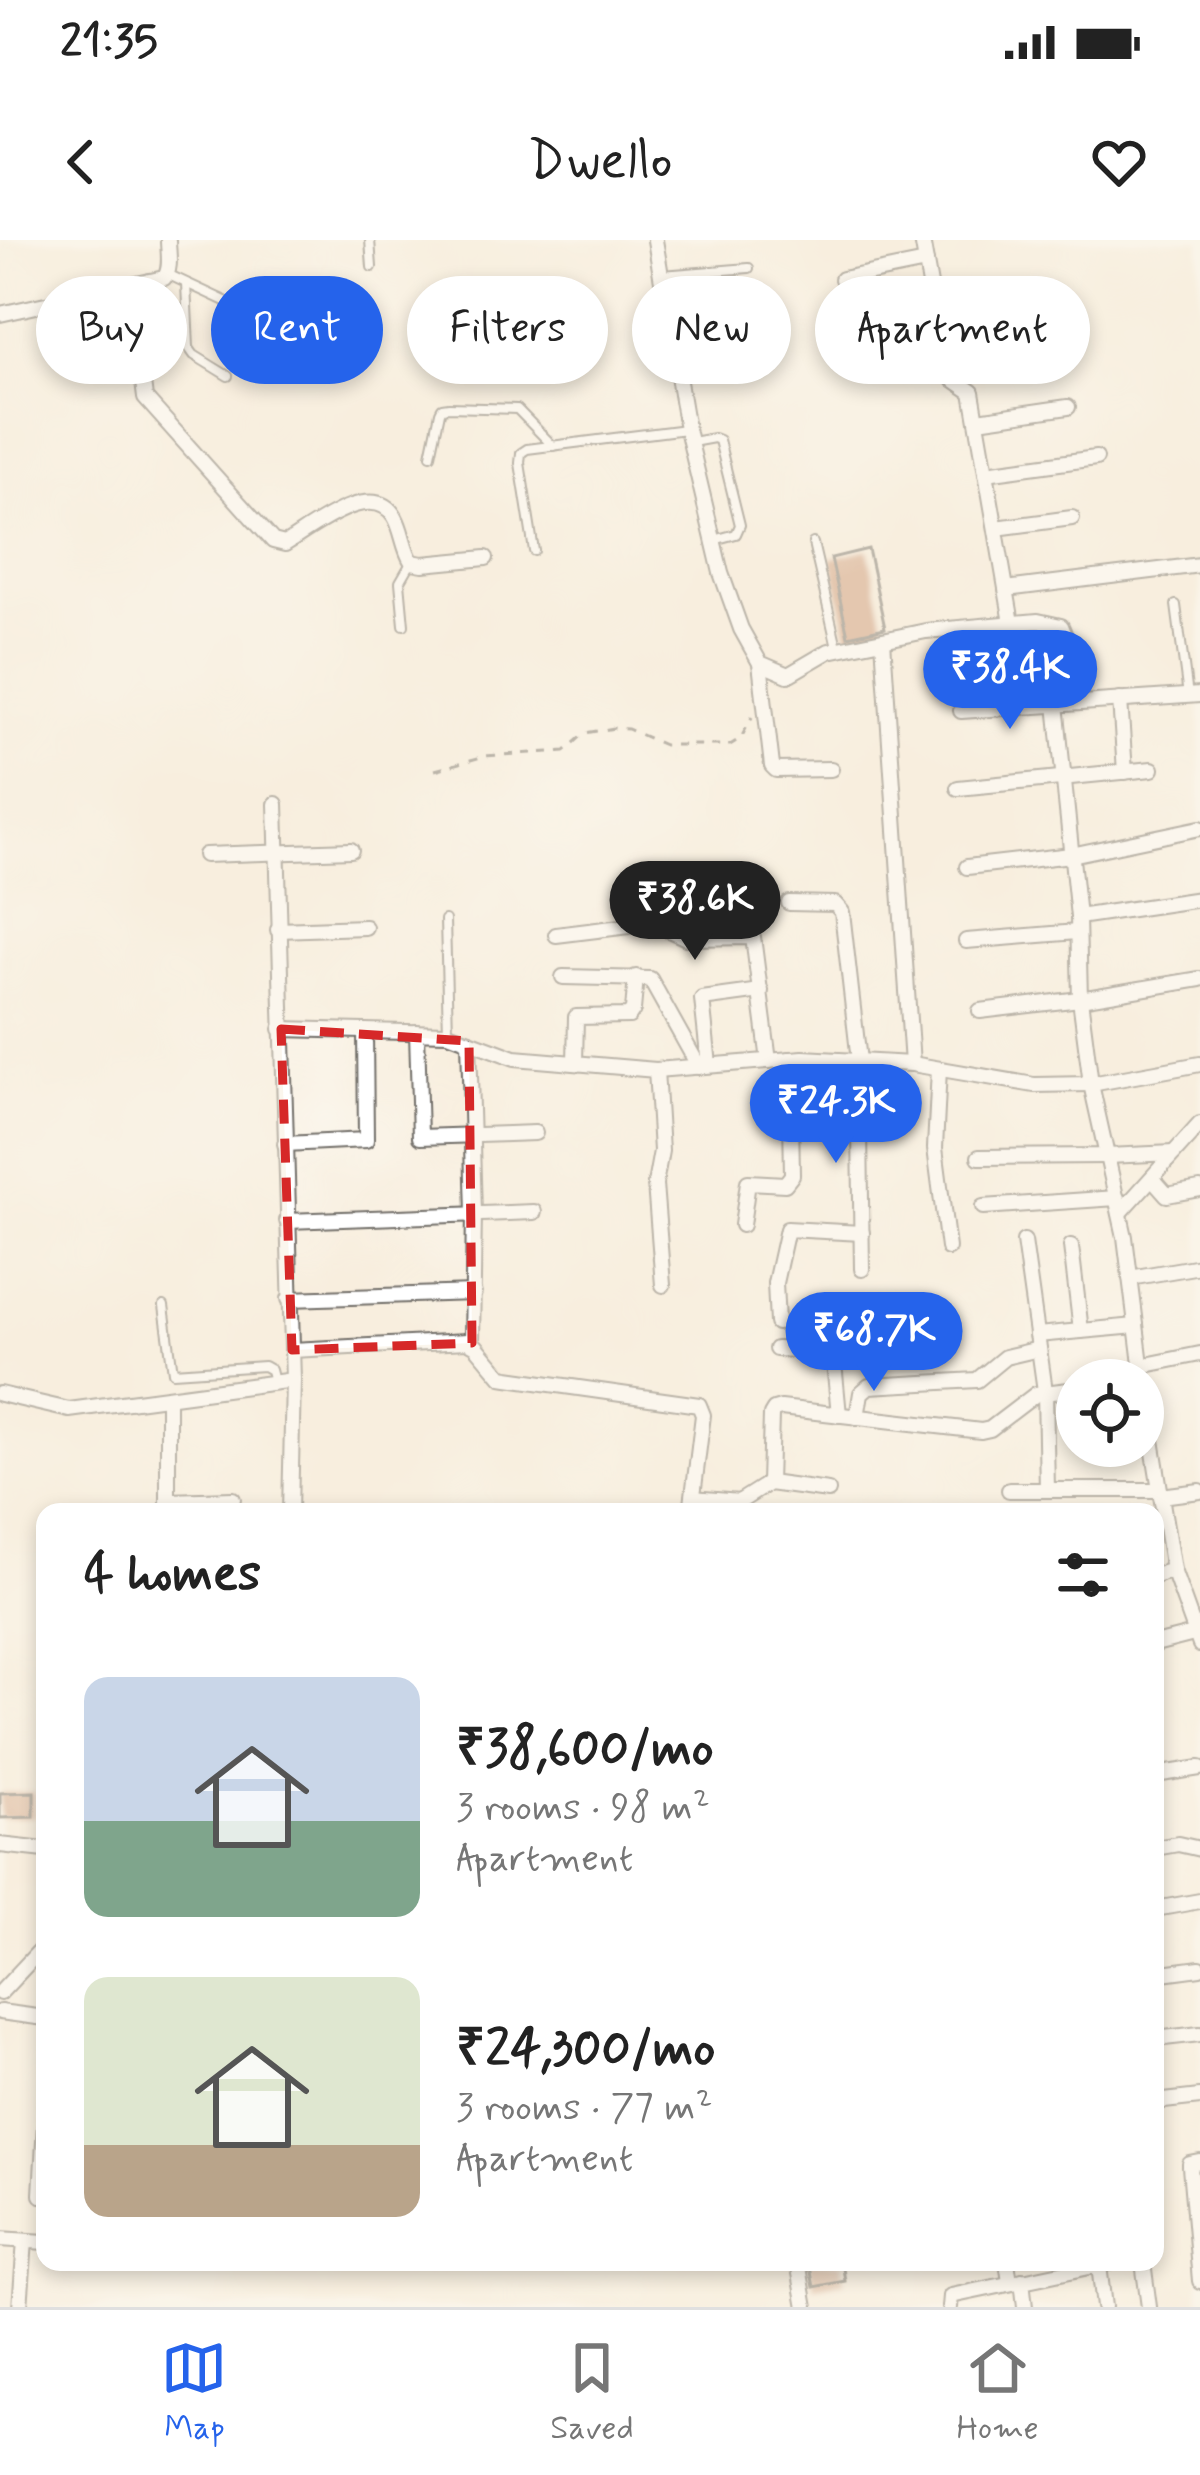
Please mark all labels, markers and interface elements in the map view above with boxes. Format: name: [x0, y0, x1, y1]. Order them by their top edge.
text: 21:35: [60, 13, 158, 72]
text: Dwello: [527, 127, 673, 198]
icon: back: [48, 129, 114, 195]
icon: heart: [1086, 129, 1152, 195]
chip: Buy: [36, 276, 187, 384]
chip: Rent: [211, 276, 383, 384]
chip: Filters: [407, 276, 608, 384]
chip: New: [632, 276, 791, 384]
chip: Apartment: [815, 276, 1090, 384]
pin: ₹38.4K: [912, 630, 1108, 732]
text: ₹38.4K: [950, 643, 1070, 694]
pin: ₹38.6K: [597, 861, 793, 963]
text: ₹38.6K: [637, 874, 753, 925]
pin: ₹24.3K: [738, 1064, 934, 1166]
text: ₹24.3K: [777, 1077, 895, 1128]
pin: ₹68.7K: [776, 1292, 972, 1394]
text: ₹68.7K: [813, 1305, 935, 1356]
map controls: [1056, 1359, 1164, 1467]
button: locate: [1056, 1359, 1164, 1467]
text: 4 homes: [84, 1542, 261, 1608]
icon: filters: [1050, 1542, 1116, 1608]
text: ₹38,600/mo: [456, 1717, 714, 1783]
icon: home: [180, 1725, 324, 1869]
text: 3 rooms · 98 m²: [456, 1783, 710, 1834]
text: Apartment: [456, 1834, 633, 1885]
text: ₹24,300/mo: [456, 2017, 715, 2083]
icon: home: [180, 2025, 324, 2169]
text: 3 rooms · 77 m²: [456, 2083, 713, 2134]
text: Apartment: [456, 2134, 633, 2185]
tab: Map: [161, 2335, 227, 2451]
tab: Saved: [550, 2335, 634, 2451]
tab: Home: [957, 2335, 1039, 2451]

